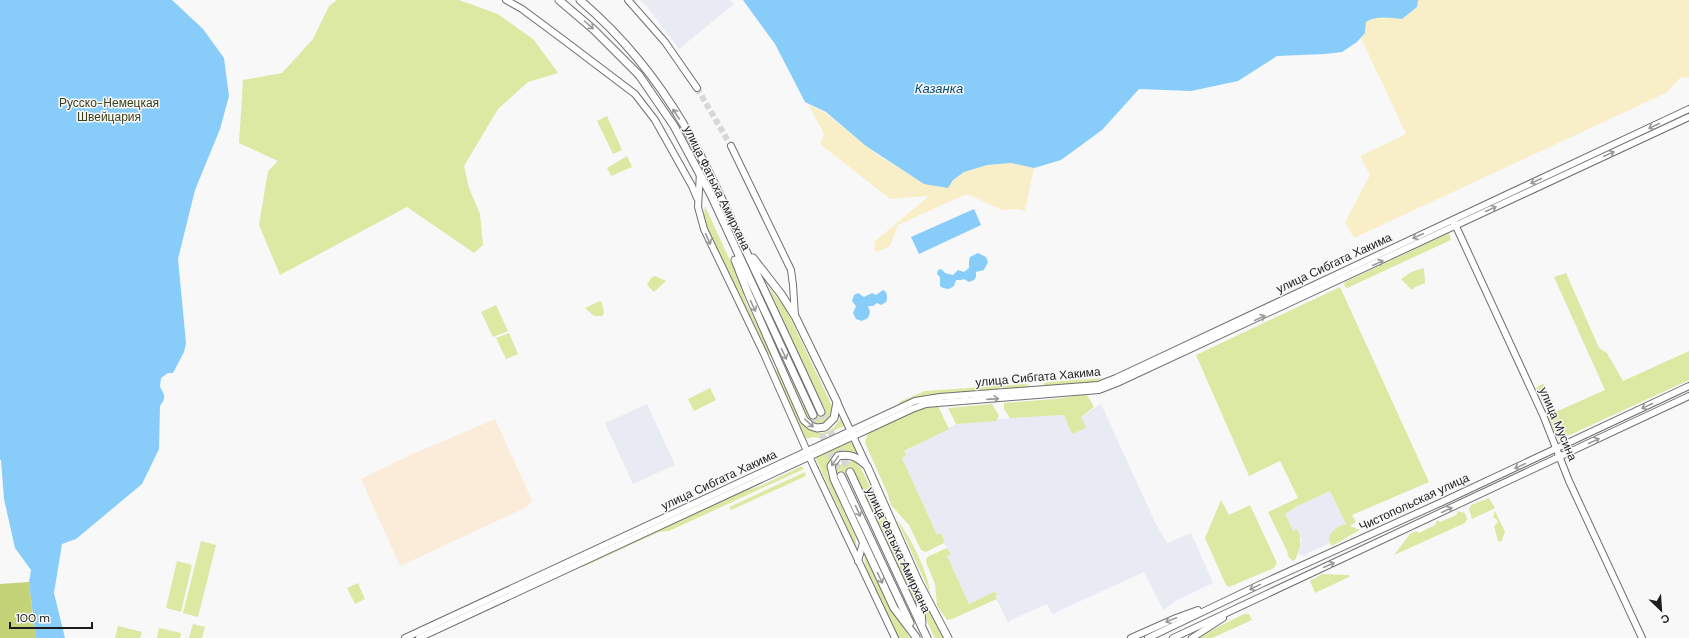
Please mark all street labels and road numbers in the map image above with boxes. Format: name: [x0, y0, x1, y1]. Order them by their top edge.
street label: улица Фатыха Амирхана: [680, 123, 754, 253]
street label: улица Сибгата Хакима: [1274, 229, 1395, 297]
street label: улица Сибгата Хакима: [975, 364, 1102, 390]
street label: улица Мусина: [1535, 385, 1581, 463]
street label: улица Сибгата Хакима: [659, 446, 780, 514]
street label: Чистопольская улица: [1356, 469, 1472, 535]
street label: улица Фатыха Амирхана: [862, 485, 934, 616]

